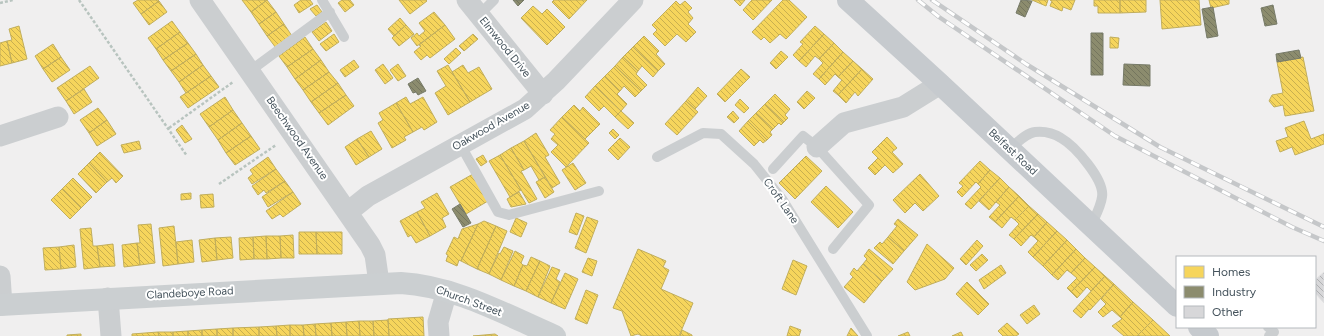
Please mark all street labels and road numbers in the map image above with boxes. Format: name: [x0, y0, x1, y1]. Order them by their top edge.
street label: Elmwood Drive: [477, 14, 533, 80]
street label: Beechwood Avenue: [263, 94, 331, 182]
street label: Oakwood Avenue: [450, 99, 532, 153]
street label: Belfast Road: [986, 126, 1040, 178]
street label: Croft Lane: [761, 176, 801, 226]
street label: Church Street: [434, 283, 504, 319]
street label: Clandeboye Road: [146, 284, 234, 302]

